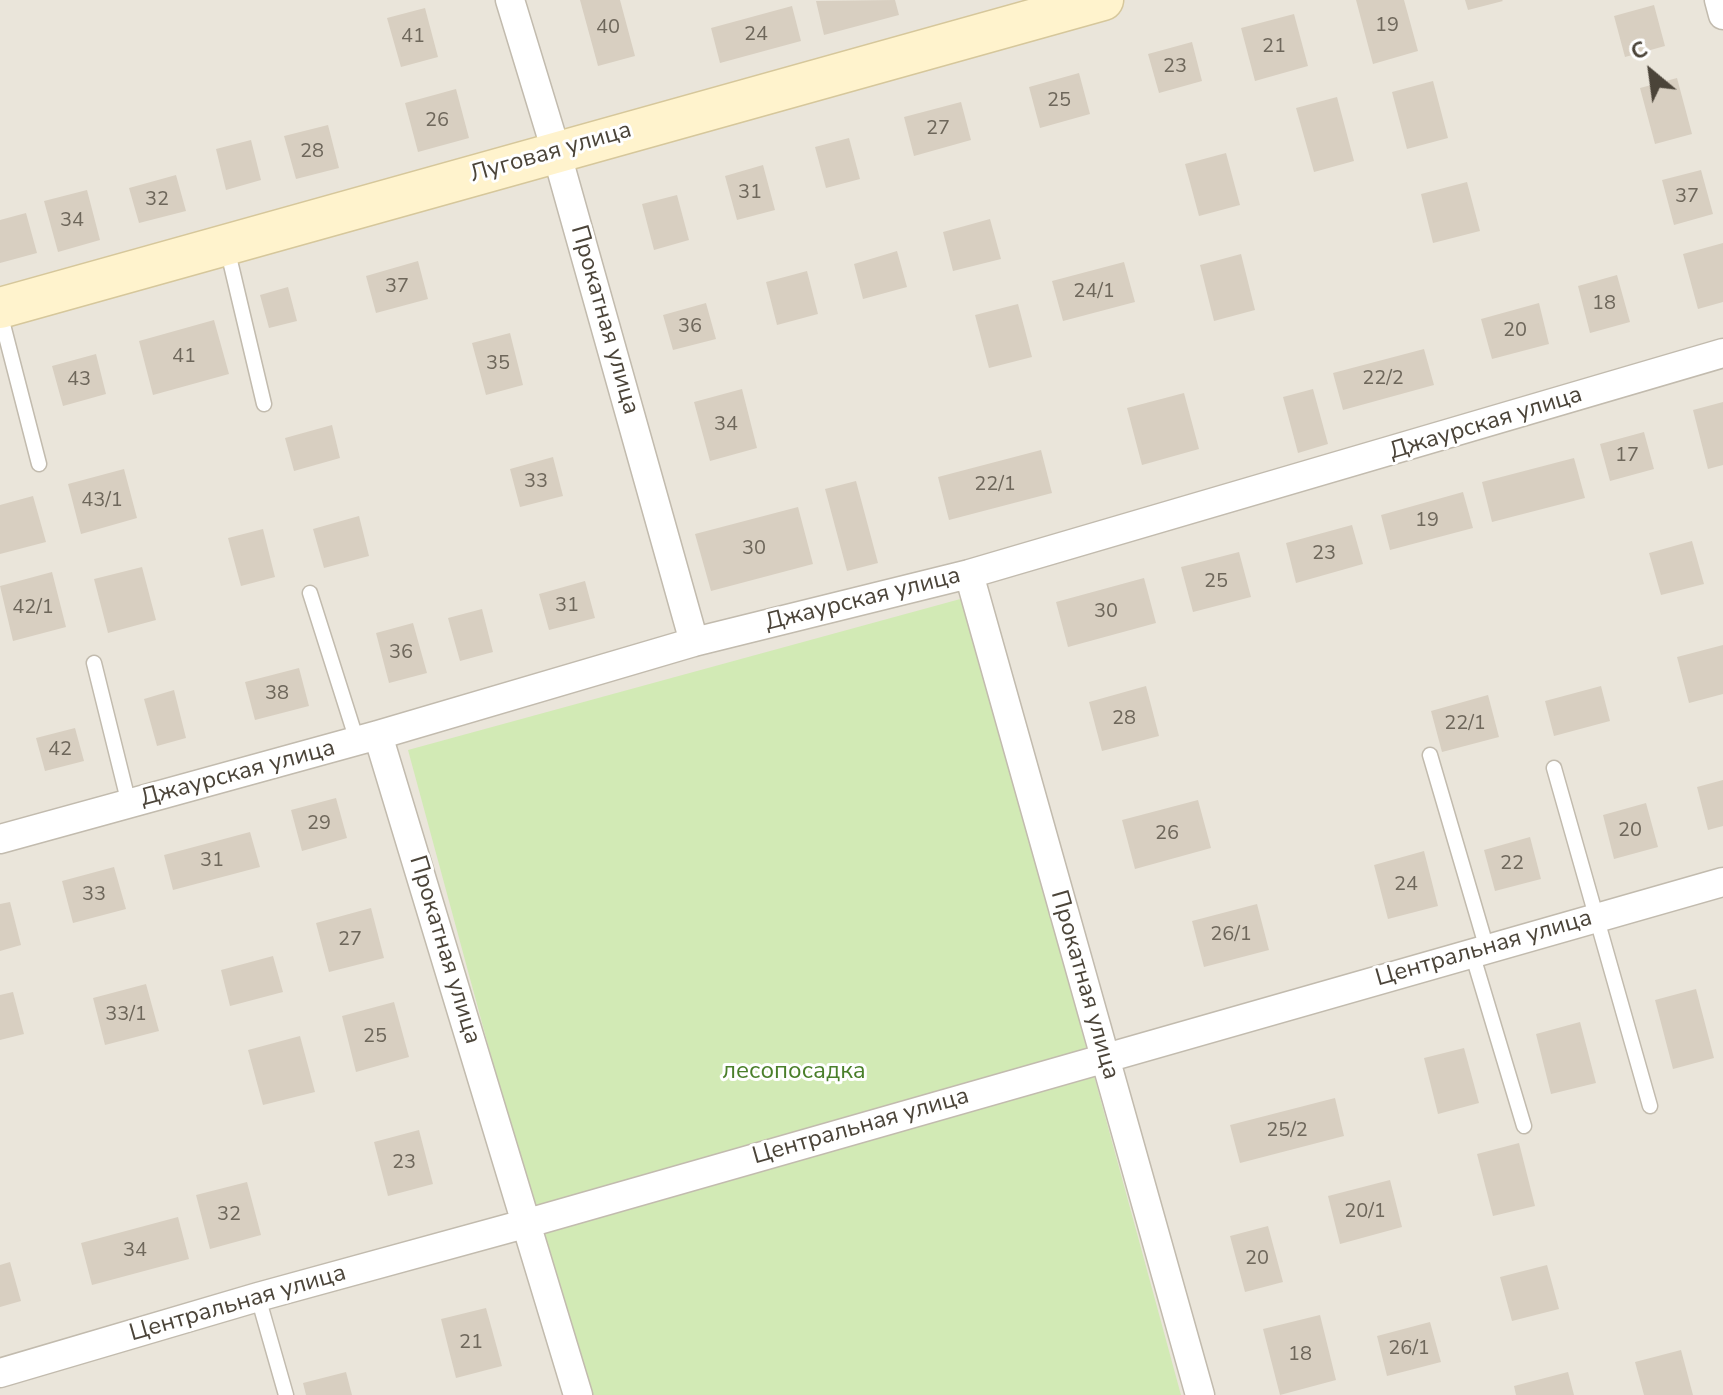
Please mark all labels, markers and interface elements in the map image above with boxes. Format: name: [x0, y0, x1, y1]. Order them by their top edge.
house number: 19: [1375, 14, 1399, 38]
house number: 40: [596, 16, 620, 40]
house number: 24: [744, 23, 768, 47]
house number: 41: [401, 25, 425, 49]
north arrow: [1611, 32, 1691, 112]
text: С: [1626, 34, 1653, 68]
house number: 21: [1262, 35, 1286, 59]
house number: 23: [1163, 55, 1187, 79]
house number: 25: [1047, 89, 1071, 113]
house number: 26: [425, 109, 449, 133]
street label: Луговая улица: [467, 116, 635, 190]
house number: 27: [926, 117, 950, 141]
house number: 28: [300, 140, 324, 164]
house number: 31: [738, 181, 762, 205]
house number: 37: [1675, 185, 1699, 209]
house number: 32: [145, 188, 169, 212]
house number: 34: [60, 209, 84, 233]
street label: Прокатная улица: [563, 222, 645, 418]
house number: 37: [385, 275, 409, 299]
house number: 24/1: [1073, 280, 1115, 304]
house number: 18: [1592, 292, 1616, 316]
house number: 36: [678, 315, 702, 339]
house number: 20: [1503, 319, 1527, 343]
house number: 41: [172, 345, 196, 369]
house number: 35: [486, 352, 510, 376]
house number: 22/2: [1362, 367, 1404, 391]
house number: 43: [67, 368, 91, 392]
street label: Джаурская улица: [1386, 381, 1586, 467]
house number: 34: [714, 413, 738, 437]
house number: 17: [1615, 444, 1639, 468]
house number: 33: [524, 470, 548, 494]
house number: 22/1: [974, 473, 1016, 497]
house number: 43/1: [81, 489, 123, 513]
house number: 19: [1415, 509, 1439, 533]
house number: 30: [742, 537, 766, 561]
house number: 23: [1312, 542, 1336, 566]
street label: Джаурская улица: [762, 562, 964, 638]
house number: 25: [1204, 570, 1228, 594]
house number: 31: [555, 594, 579, 618]
house number: 42/1: [12, 596, 54, 620]
house number: 30: [1094, 600, 1118, 624]
house number: 36: [389, 641, 413, 665]
house number: 38: [265, 682, 289, 706]
house number: 28: [1112, 707, 1136, 731]
house number: 22/1: [1444, 712, 1486, 736]
street label: Джаурская улица: [138, 734, 338, 814]
house number: 42: [48, 738, 72, 762]
house number: 29: [307, 812, 331, 836]
house number: 20: [1618, 819, 1642, 843]
house number: 26: [1155, 822, 1179, 846]
house number: 31: [200, 849, 224, 873]
street label: Прокатная улица: [402, 852, 486, 1048]
house number: 22: [1500, 852, 1524, 876]
house number: 24: [1394, 873, 1418, 897]
house number: 33: [82, 883, 106, 907]
street label: Прокатная улица: [1043, 887, 1125, 1083]
street label: Центральная улица: [1373, 904, 1595, 994]
house number: 26/1: [1210, 923, 1252, 947]
house number: 27: [338, 928, 362, 952]
house number: 33/1: [105, 1003, 147, 1027]
house number: 25: [363, 1025, 387, 1049]
park label: лесопосадка: [722, 1058, 866, 1086]
street label: Центральная улица: [750, 1082, 972, 1172]
house number: 25/2: [1266, 1119, 1308, 1143]
house number: 23: [392, 1151, 416, 1175]
house number: 20/1: [1344, 1200, 1386, 1224]
house number: 32: [217, 1203, 241, 1227]
house number: 34: [123, 1239, 147, 1263]
house number: 20: [1245, 1247, 1269, 1271]
street label: Центральная улица: [127, 1259, 349, 1349]
house number: 21: [459, 1331, 483, 1355]
house number: 26/1: [1388, 1337, 1430, 1361]
house number: 18: [1288, 1343, 1312, 1367]

